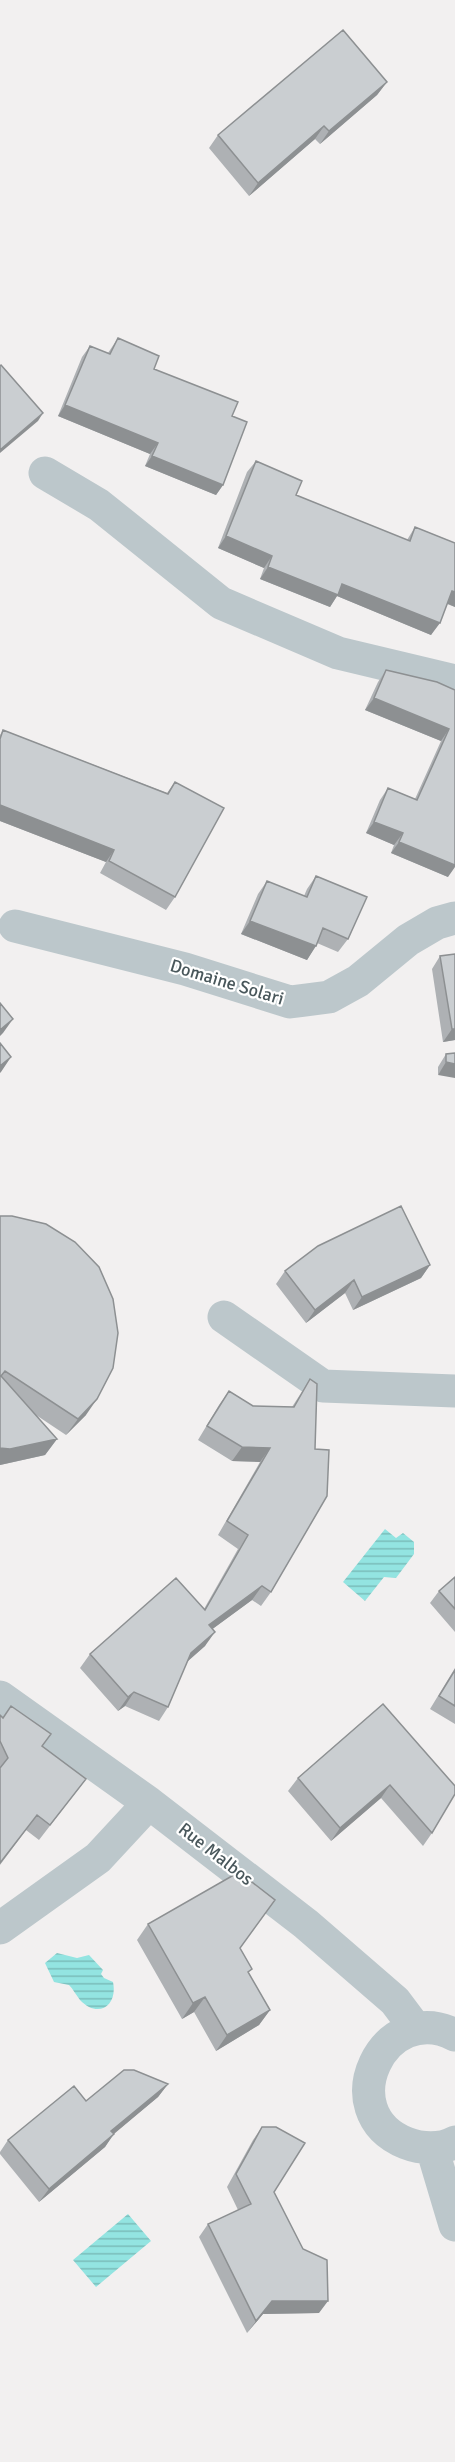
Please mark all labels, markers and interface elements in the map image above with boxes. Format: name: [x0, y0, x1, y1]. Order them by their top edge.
street label: Domaine Solari: [167, 954, 287, 1010]
street label: Rue Malbos: [174, 1818, 258, 1890]

